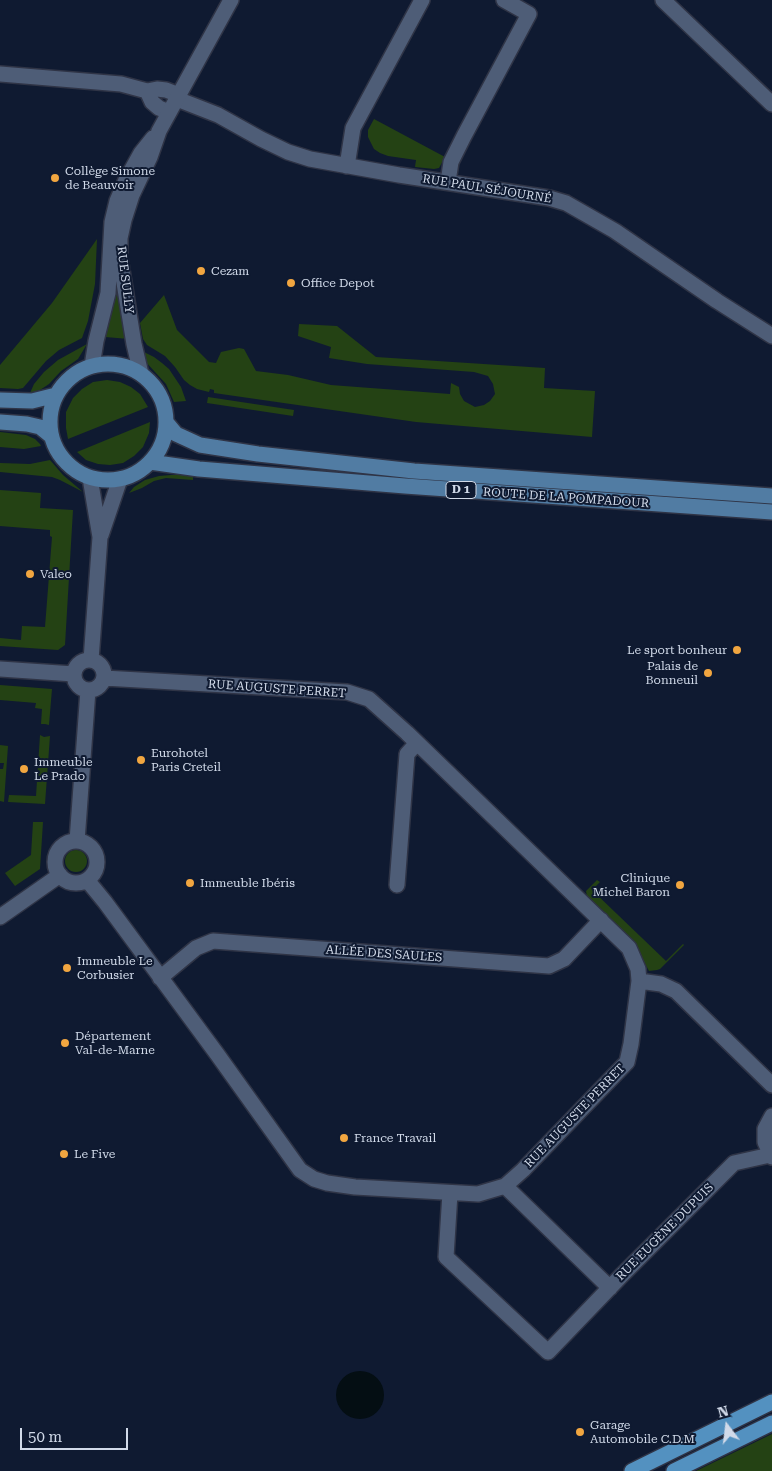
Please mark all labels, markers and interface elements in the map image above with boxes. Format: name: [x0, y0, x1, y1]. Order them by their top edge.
place label: Collège Simone de Beauvoir: [65, 164, 155, 192]
marker: Collège Simone de Beauvoir: [49, 172, 61, 184]
street label: RUE PAUL SÉJOURNÉ: [421, 172, 553, 206]
street label: RUE SULLY: [114, 245, 136, 315]
place label: Cezam: [211, 264, 249, 278]
marker: Cezam: [195, 265, 207, 277]
place label: Office Depot: [301, 276, 374, 290]
marker: Office Depot: [285, 277, 297, 289]
road number: D 1: [446, 482, 476, 498]
street label: ROUTE DE LA POMPADOUR: [482, 485, 650, 511]
place label: Valeo: [40, 567, 72, 581]
marker: Valeo: [24, 568, 36, 580]
place label: Le sport bonheur: [627, 643, 727, 657]
marker: Le sport bonheur: [731, 644, 743, 656]
place label: Palais de Bonneuil: [645, 659, 698, 687]
marker: Palais de Bonneuil: [702, 667, 714, 679]
street label: RUE AUGUSTE PERRET: [207, 677, 347, 701]
place label: Eurohotel Paris Creteil: [151, 746, 221, 774]
marker: Eurohotel Paris Creteil: [135, 754, 147, 766]
place label: Immeuble Le Prado: [34, 755, 92, 783]
marker: Immeuble Le Prado: [18, 763, 30, 775]
place label: Clinique Michel Baron: [593, 871, 670, 899]
place label: Immeuble Ibéris: [200, 876, 295, 890]
marker: Immeuble Ibéris: [184, 877, 196, 889]
marker: Clinique Michel Baron: [674, 879, 686, 891]
street label: ALLÉE DES SAULES: [325, 943, 443, 965]
place label: Immeuble Le Corbusier: [77, 954, 153, 982]
marker: Immeuble Le Corbusier: [61, 962, 73, 974]
place label: Département Val-de-Marne: [75, 1029, 155, 1057]
marker: Département Val-de-Marne: [59, 1037, 71, 1049]
street label: RUE AUGUSTE PERRET: [522, 1061, 628, 1171]
place label: France Travail: [354, 1131, 436, 1145]
marker: France Travail: [338, 1132, 350, 1144]
place label: Le Five: [74, 1147, 115, 1161]
marker: Le Five: [58, 1148, 70, 1160]
street label: RUE EUGÈNE DUPUIS: [613, 1180, 717, 1284]
north arrow: [702, 1401, 752, 1451]
text: N: [716, 1402, 730, 1421]
scale bar: [22, 1418, 130, 1450]
place label: Garage Automobile C.D.M: [590, 1418, 695, 1446]
marker: Garage Automobile C.D.M: [574, 1426, 586, 1438]
text: 50 m: [28, 1428, 62, 1446]

